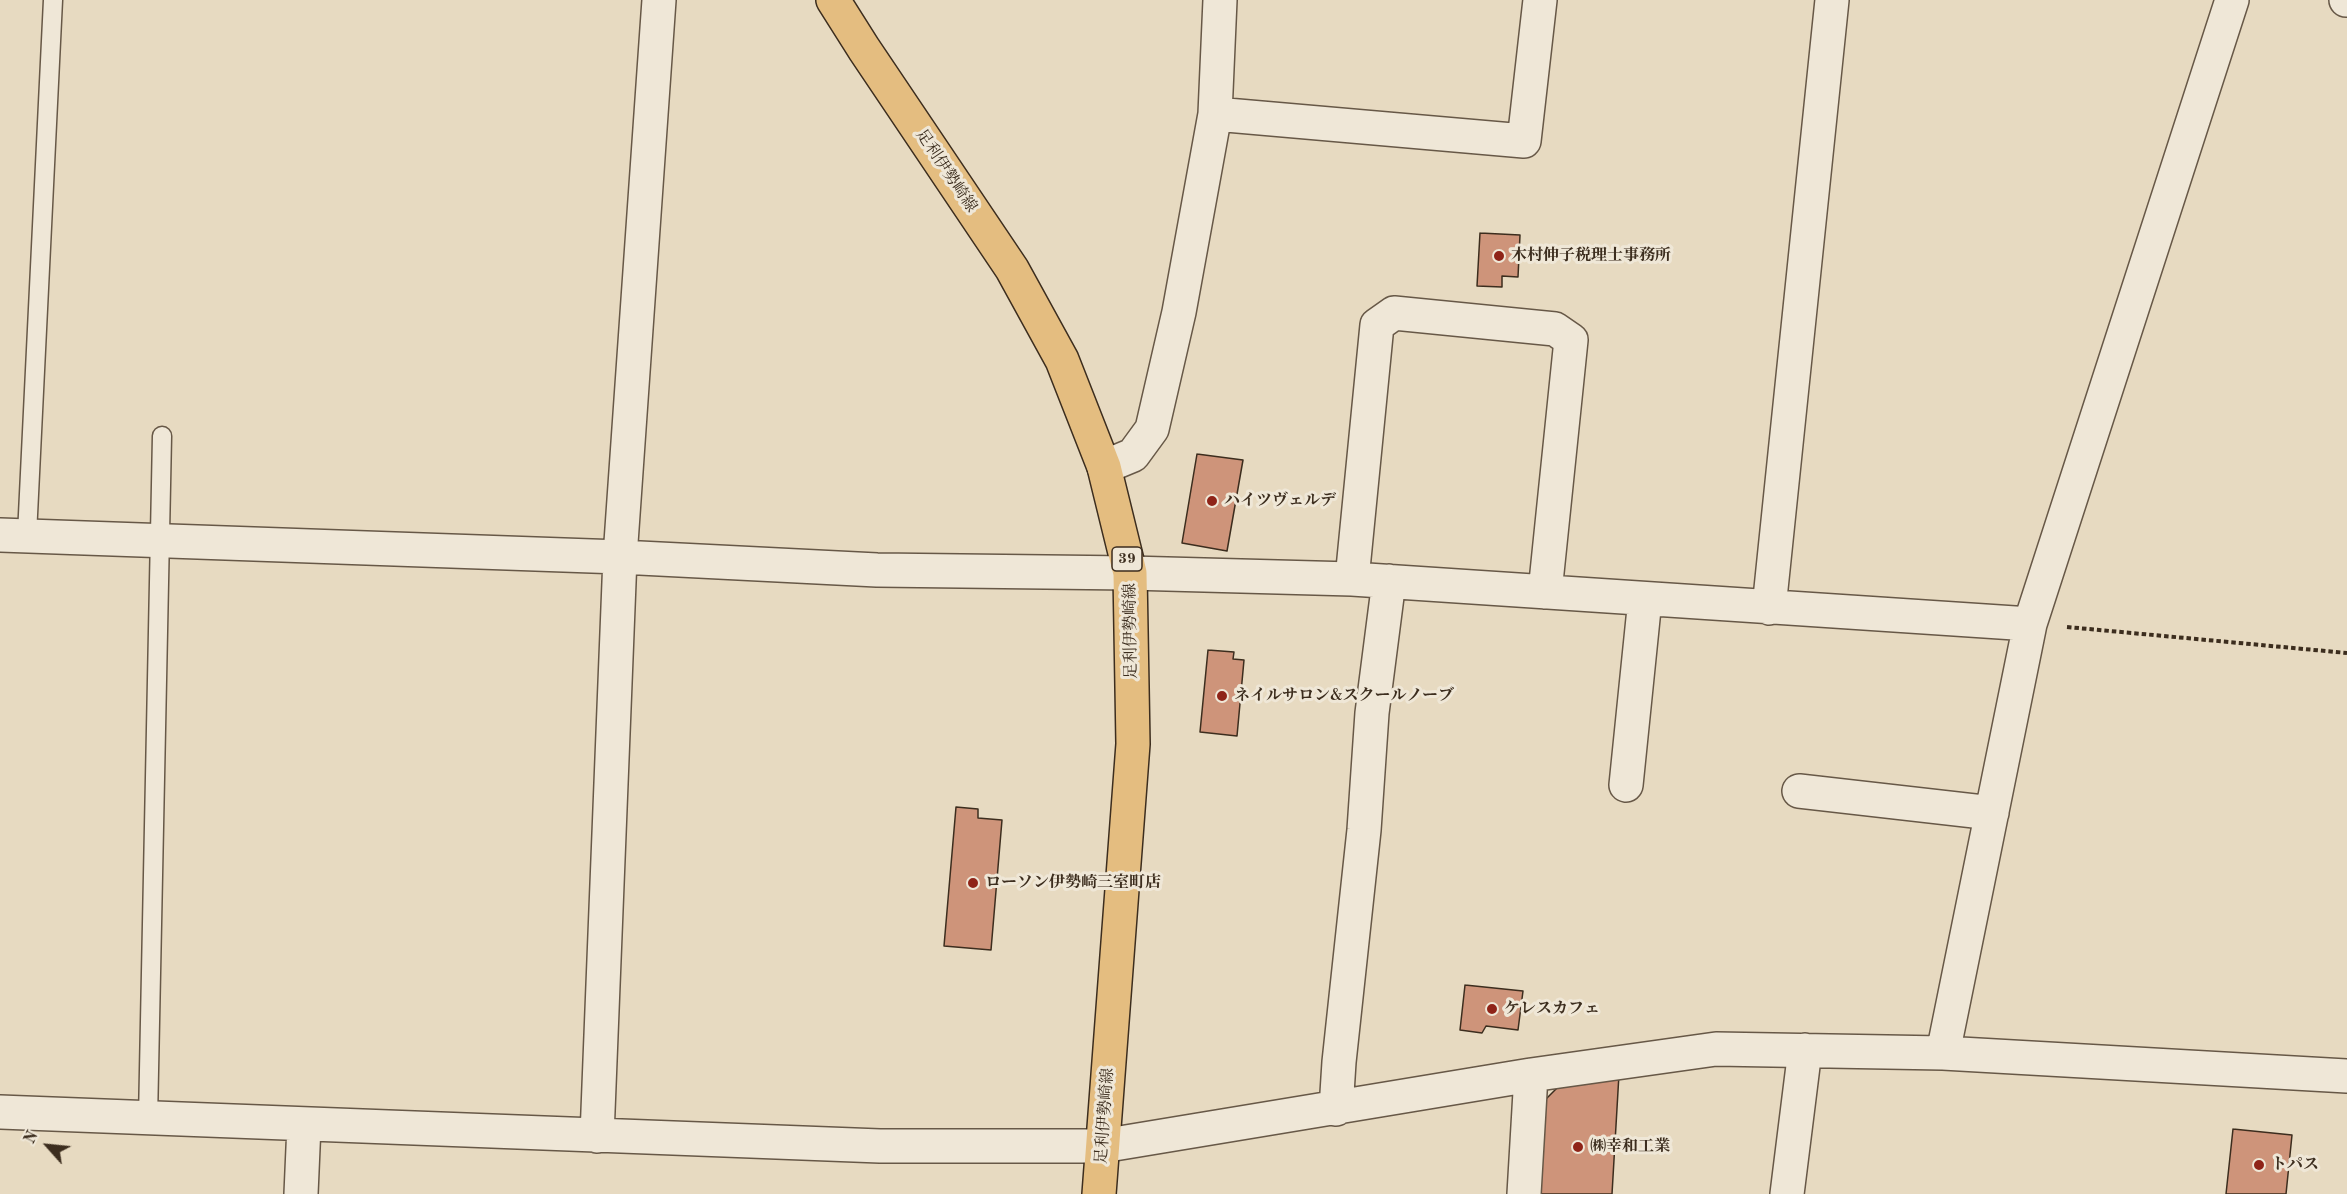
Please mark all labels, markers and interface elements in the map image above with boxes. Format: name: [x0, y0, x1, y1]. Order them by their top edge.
street label: 足利伊勢崎線: [911, 126, 981, 216]
place label: 木村伸子税理士事務所: [1511, 246, 1671, 266]
marker: 木村伸子税理士事務所: [1492, 249, 1506, 263]
place label: ハイツヴェルデ: [1224, 491, 1336, 511]
marker: ハイツヴェルデ: [1205, 494, 1219, 508]
road number: 39: [1112, 547, 1142, 571]
street label: 足利伊勢崎線: [1121, 583, 1141, 679]
place label: ネイルサロン&スクールノーブ: [1234, 686, 1454, 706]
marker: ネイルサロン&スクールノーブ: [1215, 689, 1229, 703]
place label: ローソン伊勢崎三室町店: [985, 873, 1161, 893]
marker: ローソン伊勢崎三室町店: [966, 876, 980, 890]
place label: ケレスカフェ: [1504, 999, 1600, 1019]
marker: ケレスカフェ: [1485, 1002, 1499, 1016]
street label: 足利伊勢崎線: [1092, 1067, 1118, 1165]
north arrow: [18, 1116, 78, 1176]
text: N: [22, 1129, 42, 1147]
place label: ㈱幸和工業: [1590, 1137, 1670, 1157]
marker: ㈱幸和工業: [1571, 1140, 1585, 1154]
place label: トパス: [2271, 1155, 2319, 1175]
marker: トパス: [2252, 1158, 2266, 1172]

